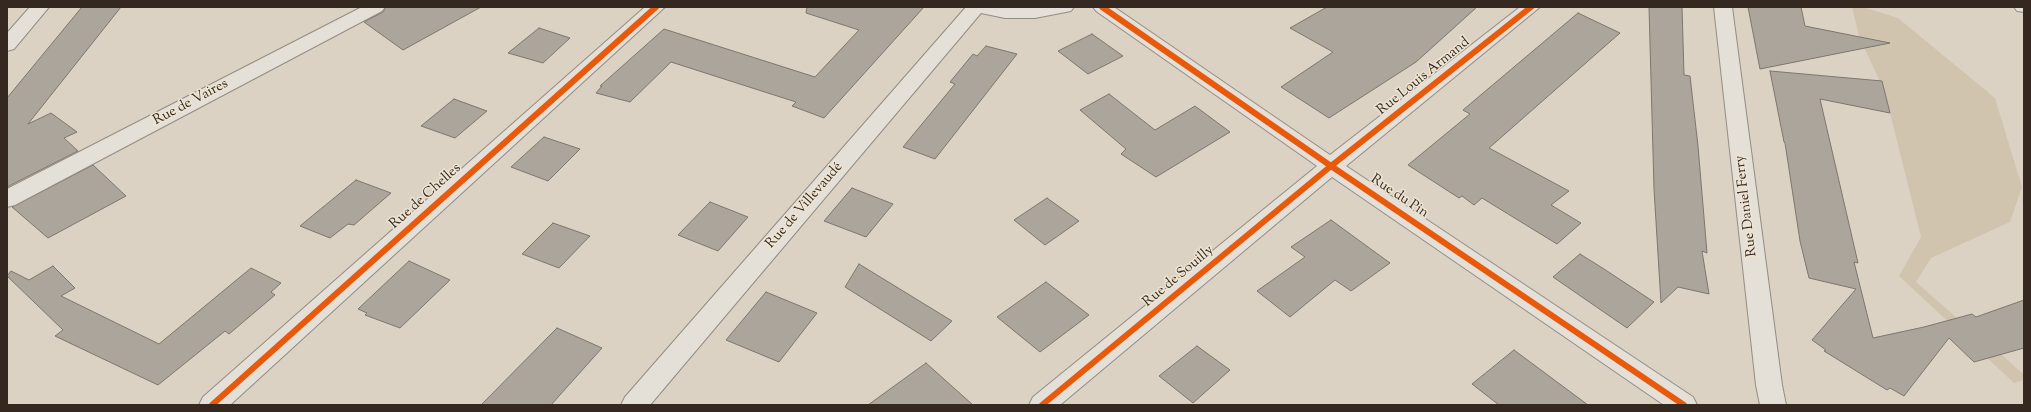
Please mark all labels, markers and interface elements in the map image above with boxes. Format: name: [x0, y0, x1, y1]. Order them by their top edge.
street label: Rue Louis Armand: [1374, 35, 1474, 119]
street label: Rue de Vaires: [151, 76, 231, 130]
street label: Rue Daniel Ferry: [1732, 154, 1762, 258]
street label: Rue de Villevaudé: [763, 159, 847, 253]
street label: Rue de Chelles: [387, 161, 465, 233]
street label: Rue du Pin: [1367, 172, 1431, 222]
street label: Rue de Souilly: [1140, 243, 1218, 311]

